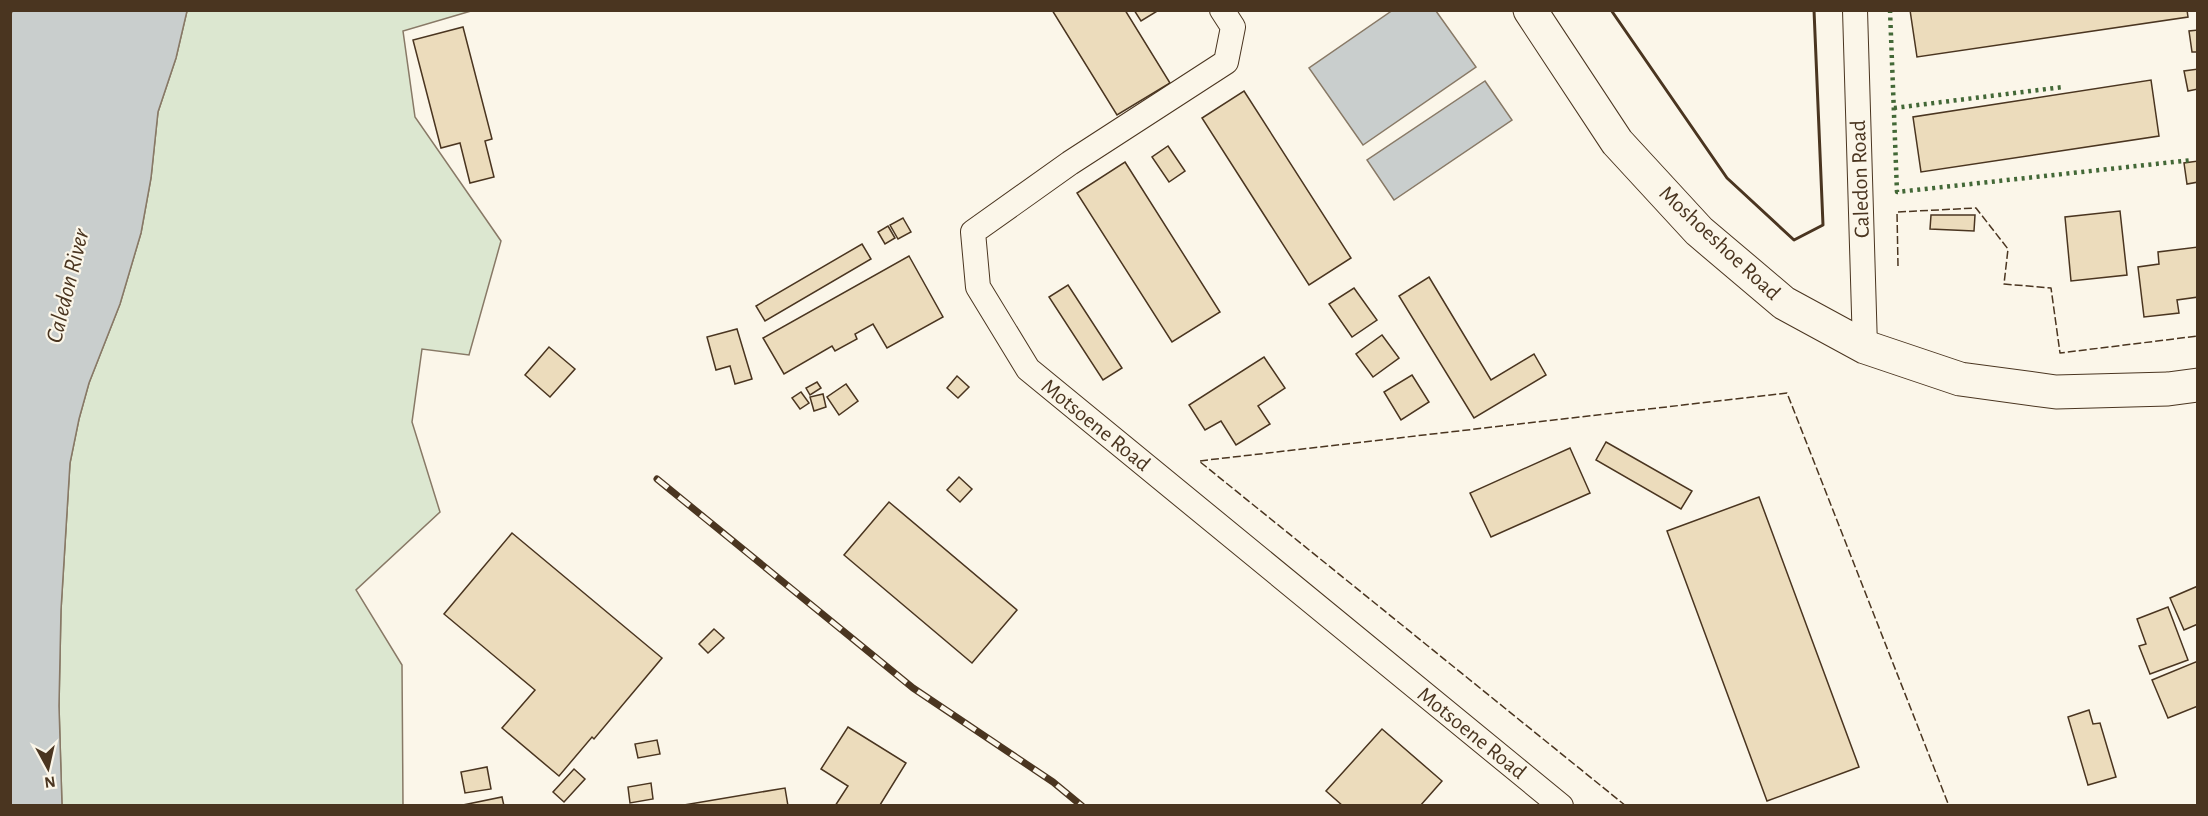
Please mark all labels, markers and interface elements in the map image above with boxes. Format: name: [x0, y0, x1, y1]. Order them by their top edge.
street label: Caledon Road: [1847, 120, 1873, 238]
street label: Moshoeshoe Road: [1655, 182, 1785, 304]
water label: Caledon River: [42, 225, 94, 345]
street label: Motsoene Road: [1038, 375, 1154, 475]
street label: Motsoene Road: [1414, 683, 1530, 783]
north arrow: [18, 738, 78, 798]
text: N: [43, 773, 57, 791]

